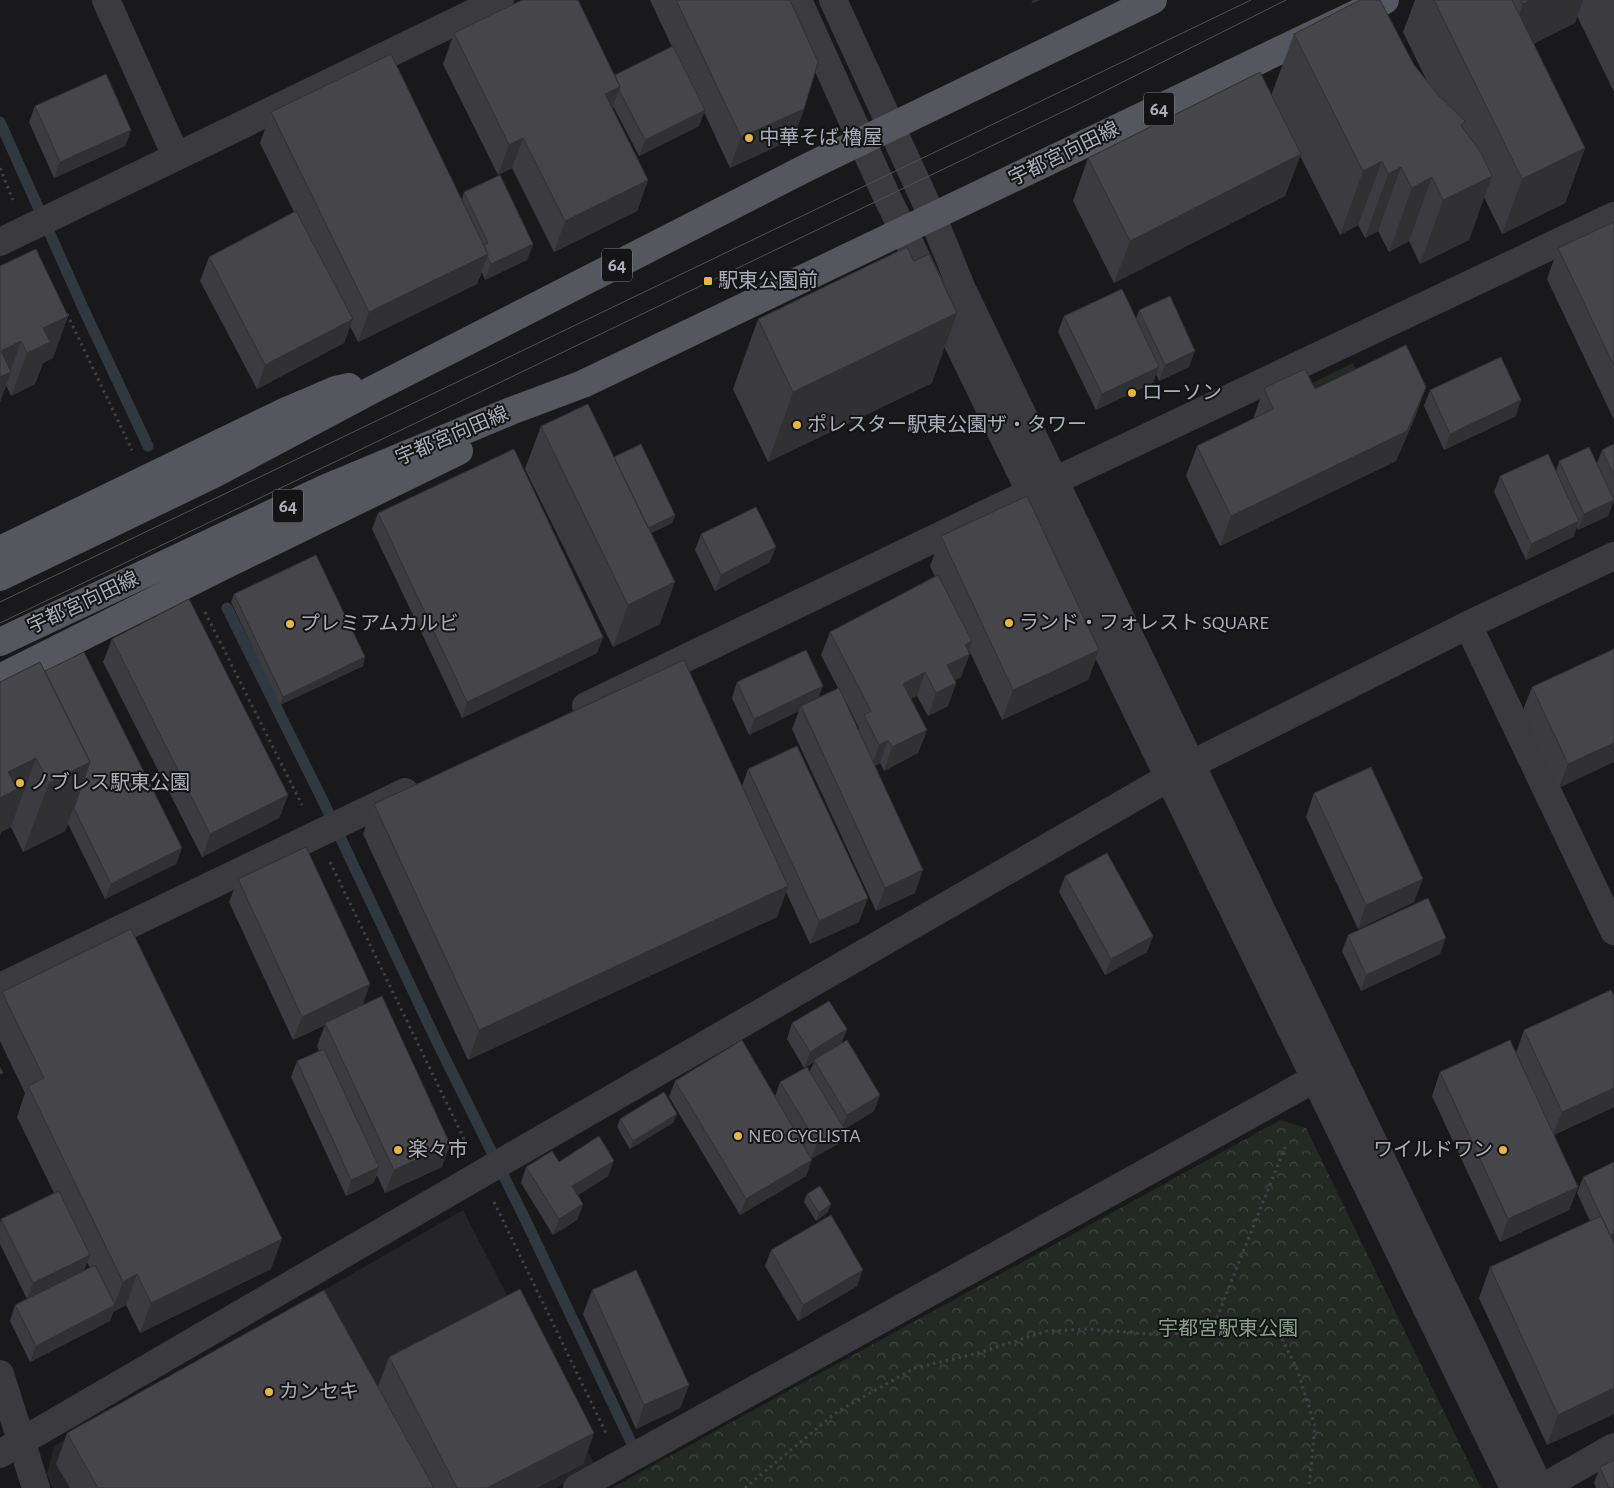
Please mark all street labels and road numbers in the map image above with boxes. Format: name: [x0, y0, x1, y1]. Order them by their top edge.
road number: 64: [1144, 92, 1174, 126]
street label: 宇都宮向田線: [1005, 117, 1122, 189]
road number: 64: [602, 248, 632, 282]
street label: 宇都宮向田線: [392, 402, 511, 469]
road number: 64: [273, 490, 303, 522]
street label: 宇都宮向田線: [24, 567, 142, 637]

